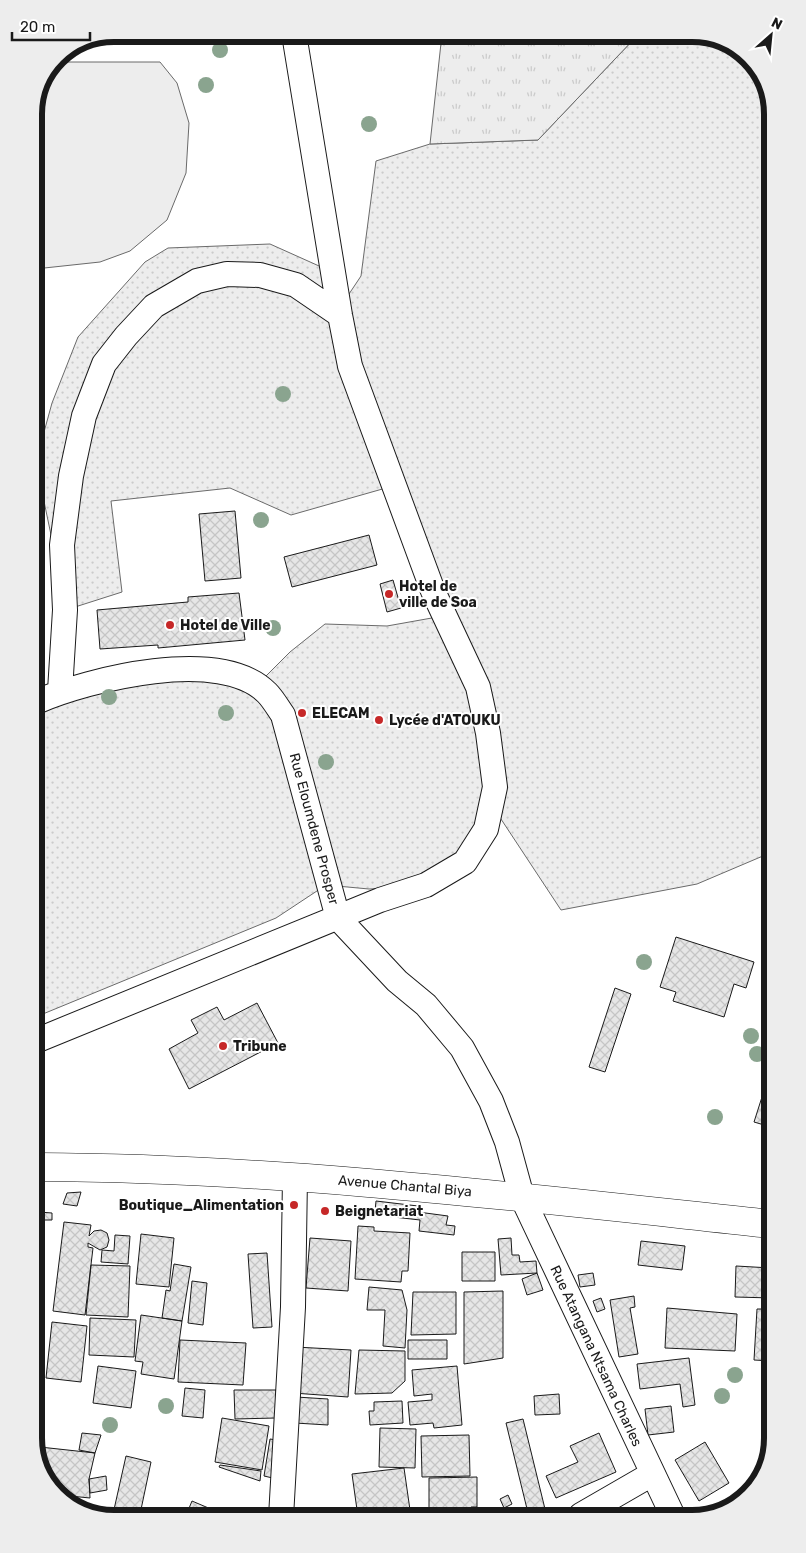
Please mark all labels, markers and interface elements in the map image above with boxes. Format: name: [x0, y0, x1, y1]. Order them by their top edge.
scale bar: [12, 10, 90, 42]
north arrow: [746, 10, 796, 60]
text: N: [768, 14, 785, 34]
text: 20 m: [20, 18, 55, 36]
place label: Hotel de ville de Soa: [399, 578, 477, 611]
marker: Hotel de ville de Soa: [383, 588, 395, 600]
place label: Hotel de Ville: [180, 617, 270, 634]
marker: Hotel de Ville: [164, 619, 176, 631]
place label: ELECAM: [312, 705, 370, 722]
marker: ELECAM: [296, 707, 308, 719]
place label: Lycée d'ATOUKU: [389, 712, 501, 729]
marker: Lycée d'ATOUKU: [373, 714, 385, 726]
street label: Rue Eloumdene Prosper: [286, 751, 343, 907]
place label: Tribune: [233, 1038, 287, 1055]
marker: Tribune: [217, 1040, 229, 1052]
street label: Avenue Chantal Biya: [337, 1172, 473, 1200]
place label: Boutique_Alimentation: [119, 1197, 284, 1214]
marker: Boutique_Alimentation: [288, 1199, 300, 1211]
place label: Beignetariat: [335, 1203, 424, 1220]
marker: Beignetariat: [319, 1205, 331, 1217]
street label: Rue Atangana Ntsama Charles: [546, 1263, 646, 1449]

